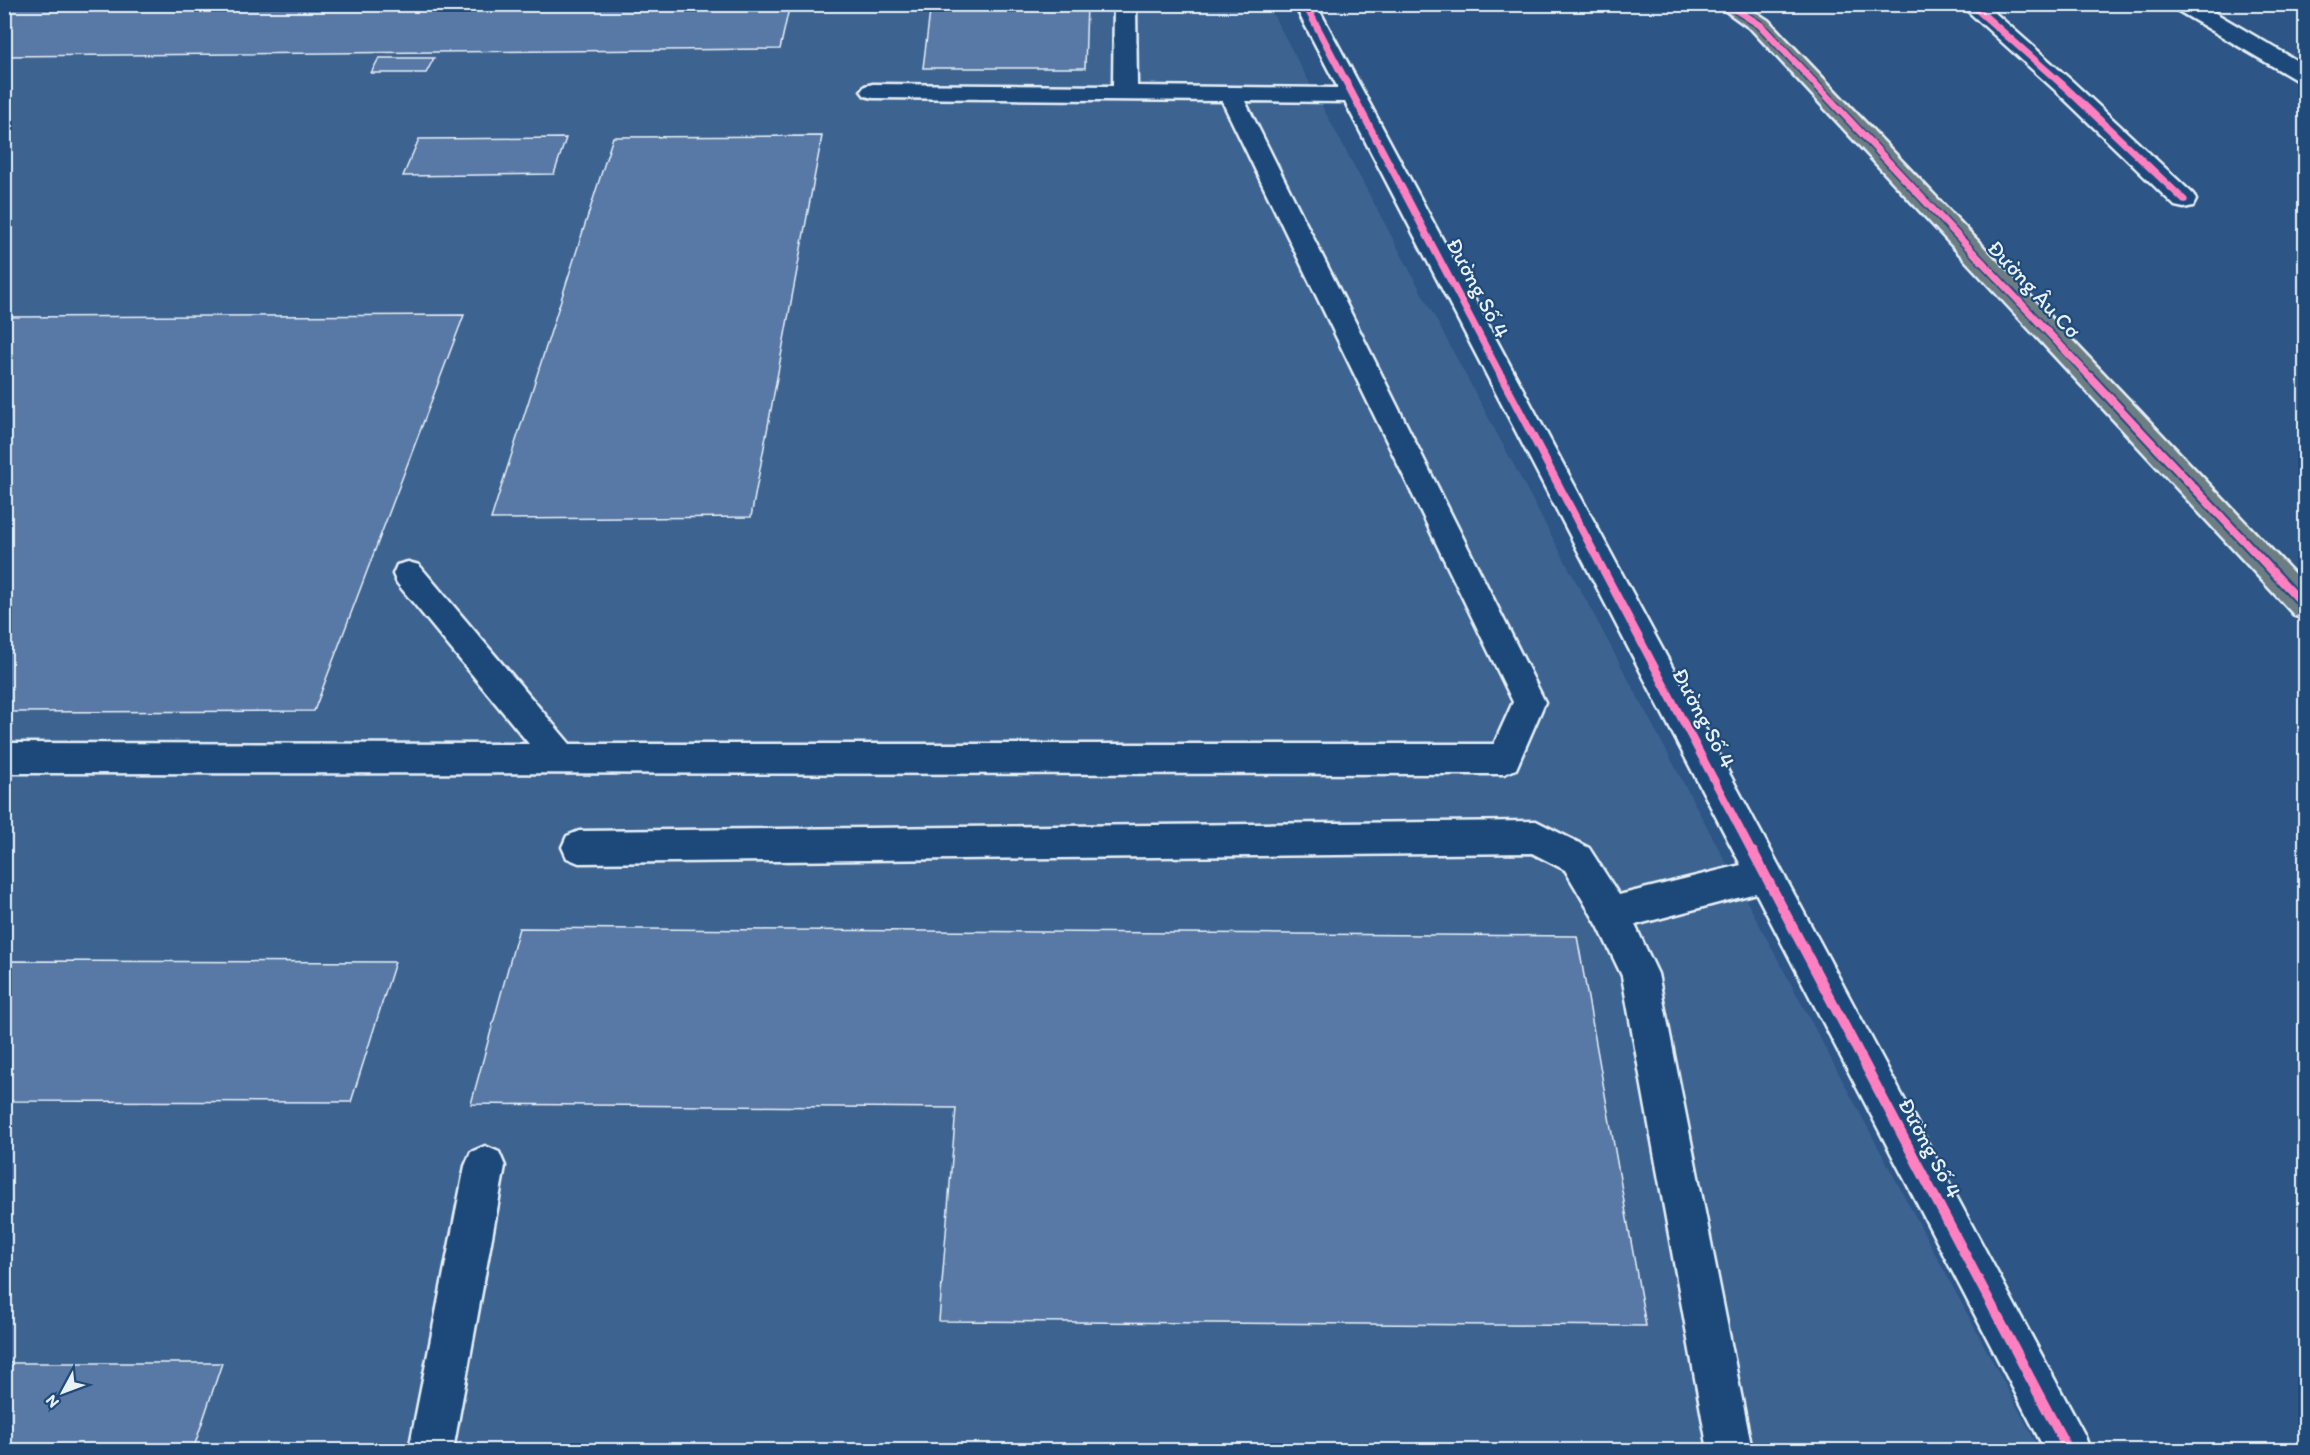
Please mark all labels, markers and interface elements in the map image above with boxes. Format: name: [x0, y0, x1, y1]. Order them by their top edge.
street label: Đường Số 4: [1440, 233, 1516, 343]
street label: Đường Âu Cơ: [1982, 234, 2087, 344]
street label: Đường Số 4: [1666, 663, 1742, 773]
street label: Đường Số 4: [1892, 1093, 1968, 1203]
north arrow: [33, 1362, 93, 1422]
text: N: [41, 1391, 63, 1412]

